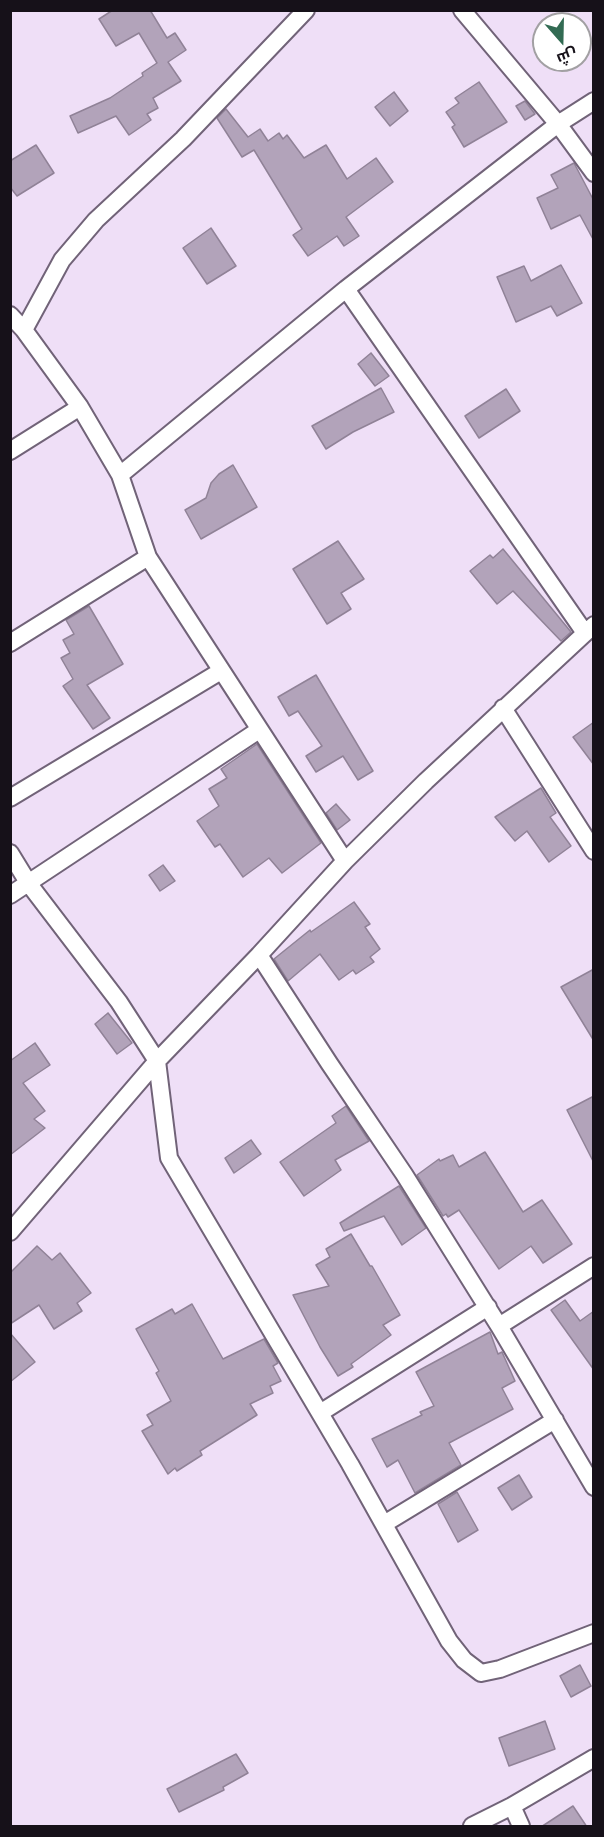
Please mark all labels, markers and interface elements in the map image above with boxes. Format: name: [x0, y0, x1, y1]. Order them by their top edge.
north arrow: [532, 12, 592, 72]
text: ش: [554, 44, 581, 70]

